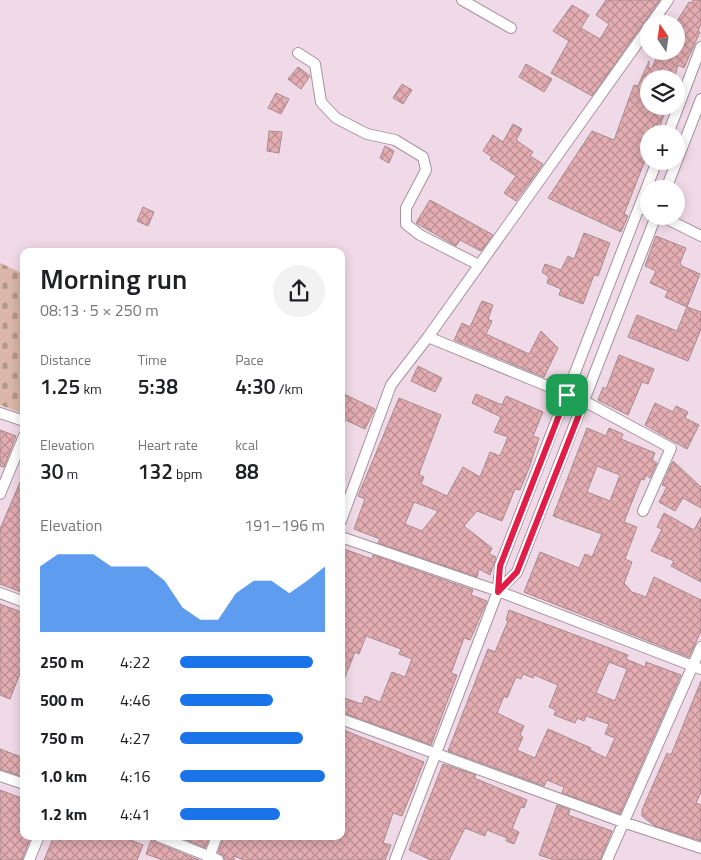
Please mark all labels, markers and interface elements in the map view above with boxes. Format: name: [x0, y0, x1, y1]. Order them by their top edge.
north arrow: [640, 15, 685, 60]
map controls: [640, 15, 685, 225]
button: layers: [640, 70, 685, 115]
button: +: [640, 125, 685, 170]
button: −: [640, 180, 685, 225]
text: Morning run: [40, 257, 187, 300]
button: share: [273, 265, 325, 317]
text: 08:13 · 5 × 250 m: [40, 298, 159, 322]
text: Distance: [40, 349, 91, 370]
text: Time: [138, 349, 167, 370]
text: Pace: [235, 349, 264, 370]
text: 1.25: [40, 370, 80, 402]
text: 5:38: [138, 370, 178, 402]
text: 4:30: [235, 370, 276, 402]
pin: [546, 374, 588, 416]
text: km: [80, 378, 102, 399]
text: /km: [276, 378, 303, 399]
icon: arrive: [553, 381, 581, 409]
text: Elevation: [40, 434, 94, 455]
text: Heart rate: [138, 434, 198, 455]
text: kcal: [235, 434, 258, 455]
text: 30: [40, 455, 64, 487]
text: 132: [138, 455, 173, 487]
text: 88: [235, 455, 259, 487]
text: m: [64, 463, 78, 484]
text: bpm: [173, 463, 202, 484]
text: Elevation: [40, 513, 102, 537]
text: 191–196 m: [244, 513, 325, 537]
text: 250 m: [40, 650, 84, 674]
text: 4:22: [120, 650, 150, 674]
text: 500 m: [40, 688, 84, 712]
text: 4:46: [120, 688, 150, 712]
text: 750 m: [40, 726, 84, 750]
text: 4:27: [120, 726, 150, 750]
text: 1.0 km: [40, 764, 87, 788]
text: 4:16: [120, 764, 150, 788]
text: 1.2 km: [40, 802, 87, 826]
text: 4:41: [120, 802, 150, 826]

